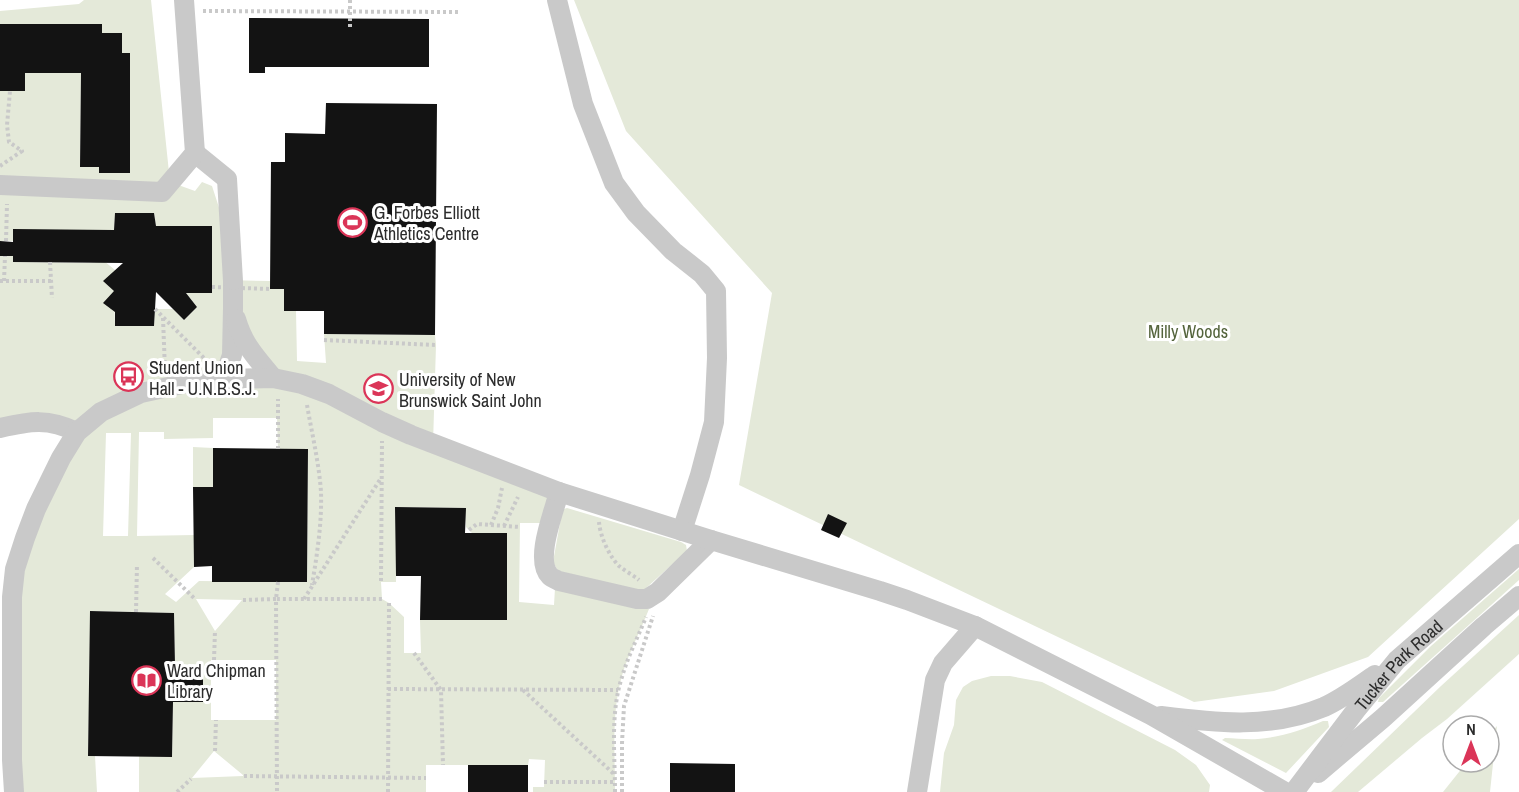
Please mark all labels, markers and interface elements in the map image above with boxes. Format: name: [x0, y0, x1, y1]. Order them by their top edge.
place label: G. Forbes Elliott Athletics Centre: [373, 200, 480, 246]
sports icon: G. Forbes Elliott Athletics Centre: [337, 206, 369, 238]
park label: Milly Woods: [1148, 319, 1228, 344]
place label: Student Union Hall - U.N.B.S.J.: [149, 355, 256, 401]
bus stop icon: Student Union Hall - U.N.B.S.J.: [112, 361, 144, 393]
place label: University of New Brunswick Saint John: [399, 367, 542, 413]
school or university icon: University of New Brunswick Saint John: [362, 373, 394, 405]
street label: Tucker Park Road: [1348, 614, 1448, 715]
place label: Ward Chipman Library: [167, 658, 266, 704]
library icon: Ward Chipman Library: [130, 664, 162, 696]
north arrow: [1441, 714, 1501, 774]
text: N: [1466, 718, 1476, 740]

